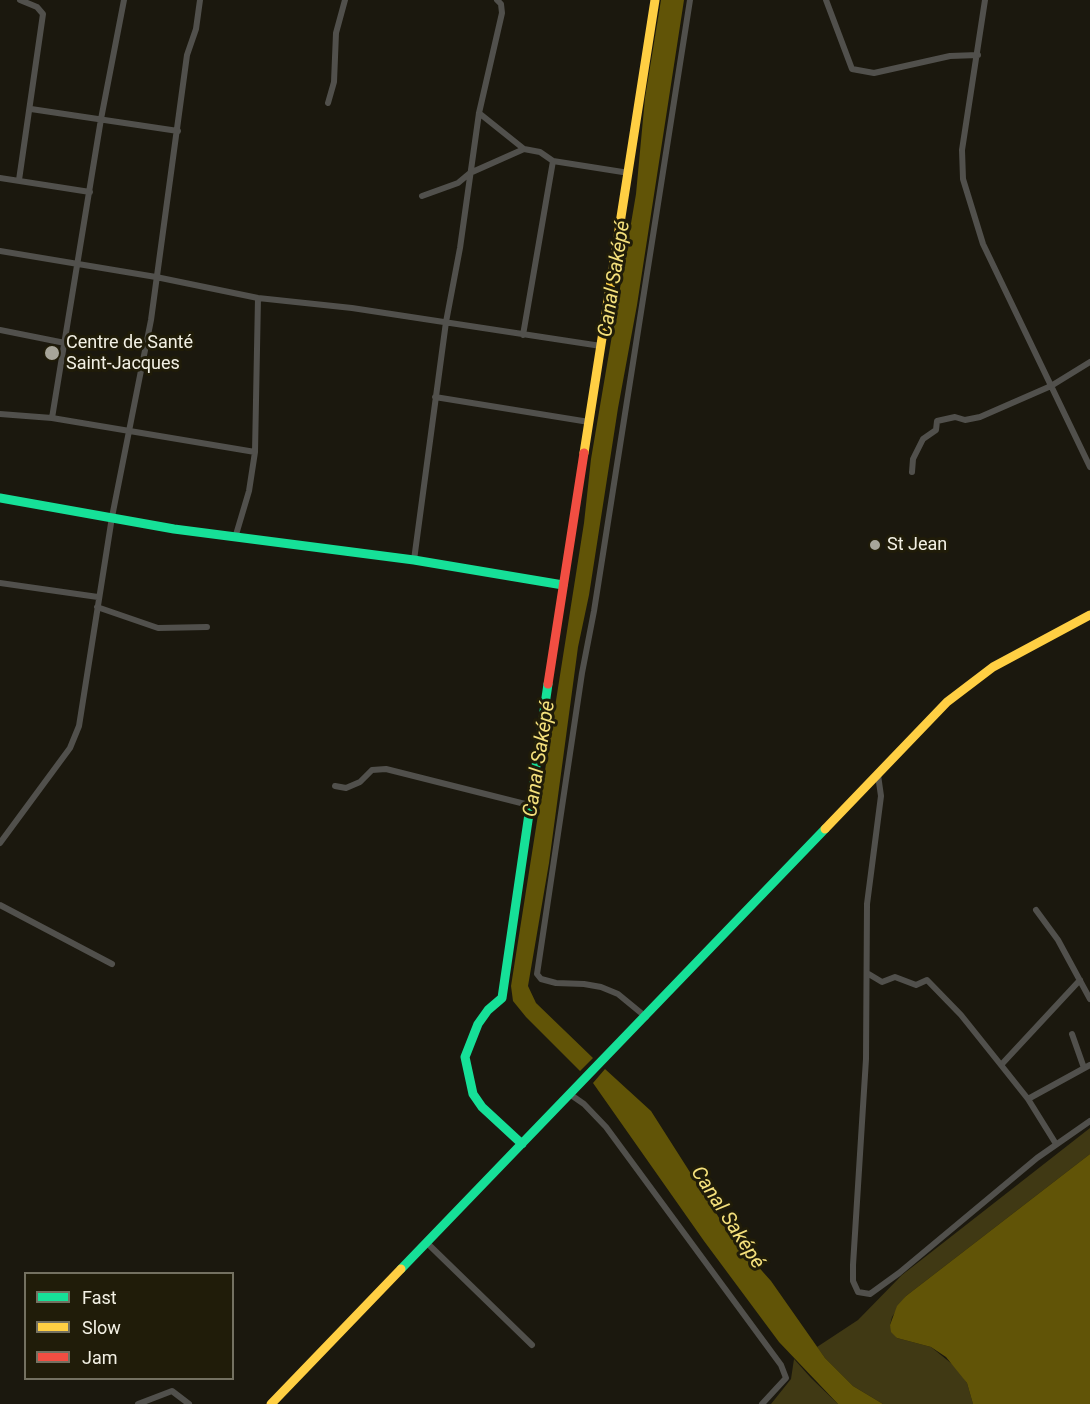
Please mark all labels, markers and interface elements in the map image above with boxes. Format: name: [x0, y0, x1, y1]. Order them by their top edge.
water label: Canal Saképé: [594, 219, 636, 339]
place label: Centre de Santé Saint-Jacques: [66, 332, 193, 374]
marker: Centre de Santé Saint-Jacques: [43, 344, 61, 362]
place label: St Jean: [887, 534, 947, 556]
marker: St Jean: [868, 538, 882, 552]
water label: Canal Saképé: [519, 699, 561, 819]
water label: Canal Saképé: [685, 1162, 769, 1274]
legend: [24, 1272, 234, 1380]
text: Fast: [82, 1287, 117, 1308]
text: Slow: [82, 1317, 121, 1338]
text: Jam: [82, 1347, 118, 1368]

